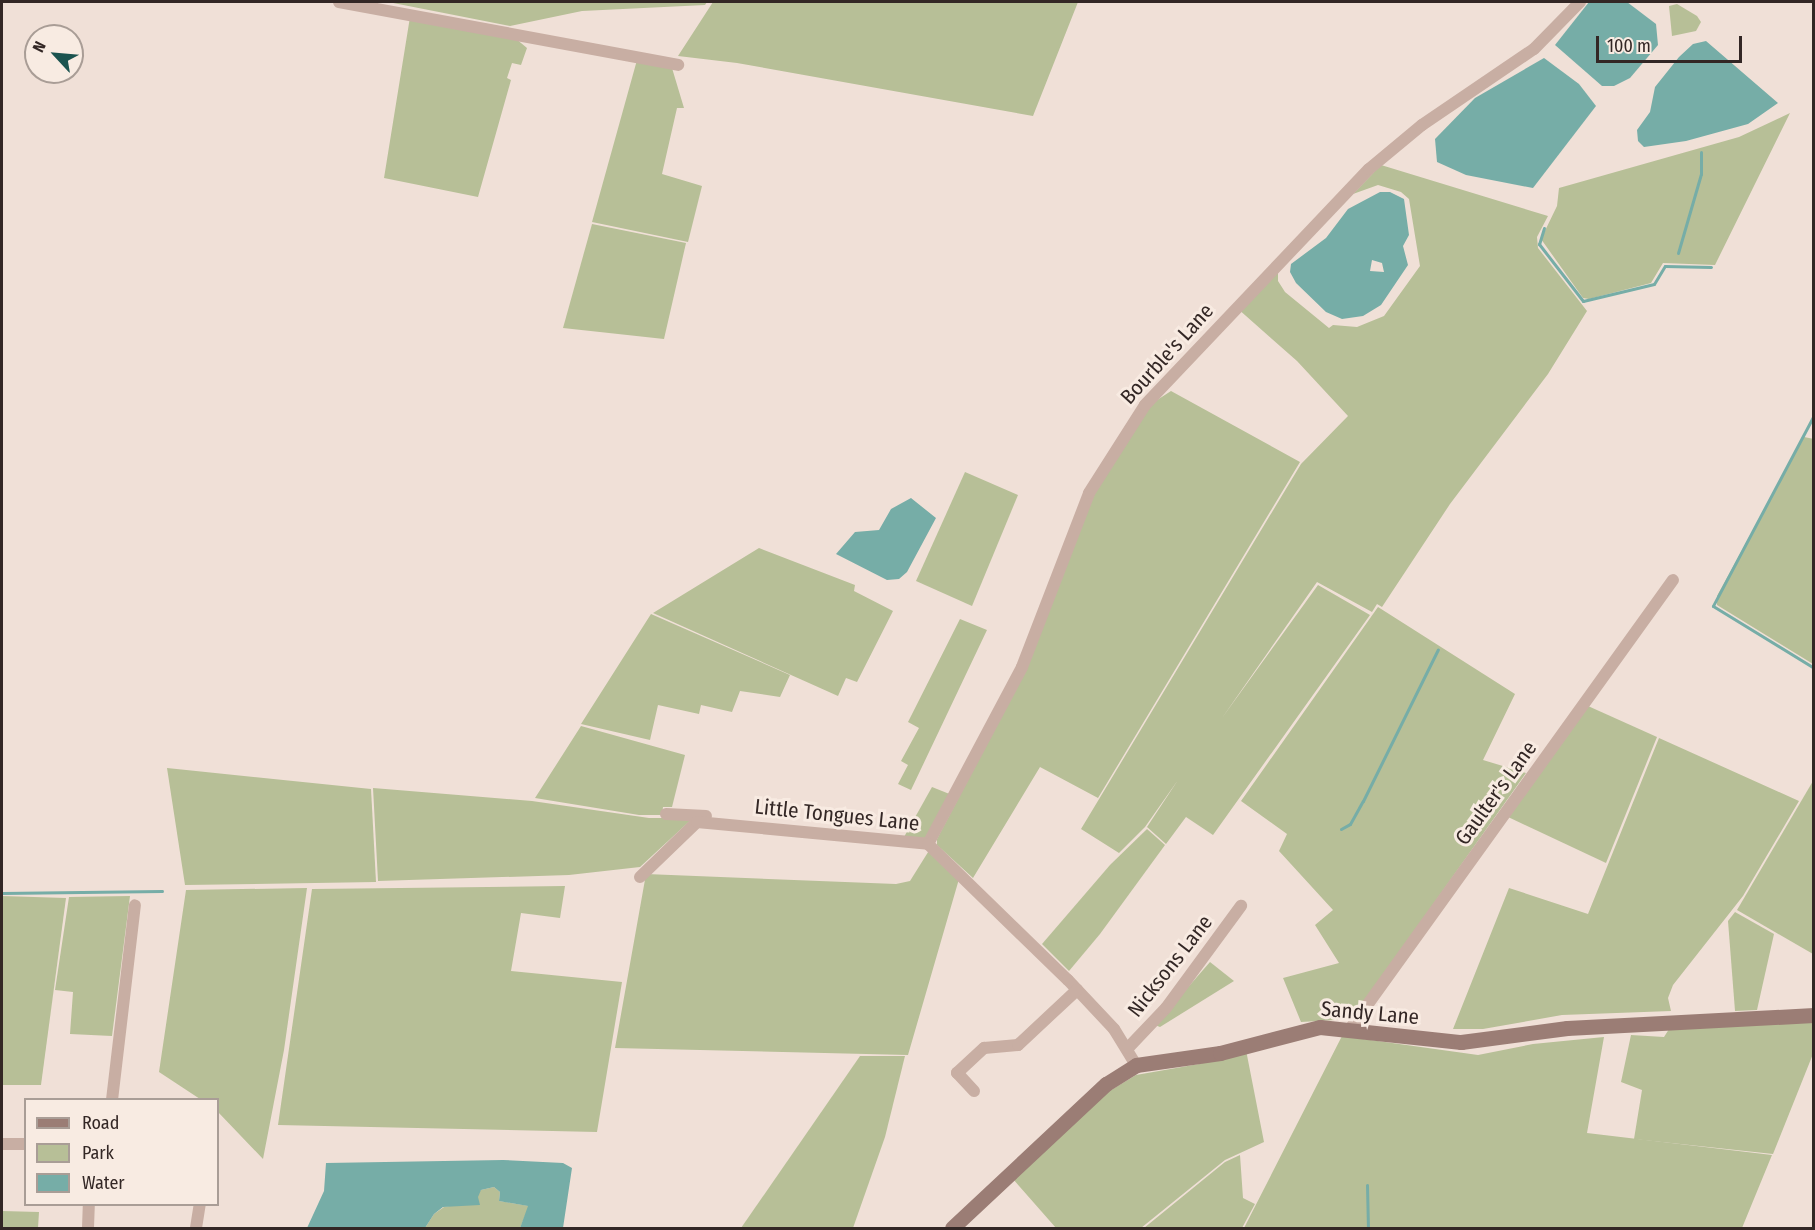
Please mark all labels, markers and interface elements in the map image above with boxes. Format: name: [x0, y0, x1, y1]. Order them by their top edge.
north arrow: [24, 24, 84, 84]
scale bar: [1599, 24, 1744, 62]
text: 100 m: [1607, 35, 1651, 57]
text: N: [29, 38, 50, 55]
street label: Bourble's Lane: [1115, 299, 1219, 409]
street label: Gaulter's Lane: [1450, 736, 1542, 850]
street label: Little Tongues Lane: [753, 794, 921, 836]
street label: Nicksons Lane: [1122, 910, 1218, 1022]
street label: Sandy Lane: [1320, 996, 1420, 1030]
legend: [24, 1098, 219, 1206]
text: Road: [82, 1112, 119, 1134]
text: Park: [82, 1142, 114, 1164]
text: Water: [82, 1172, 125, 1194]

